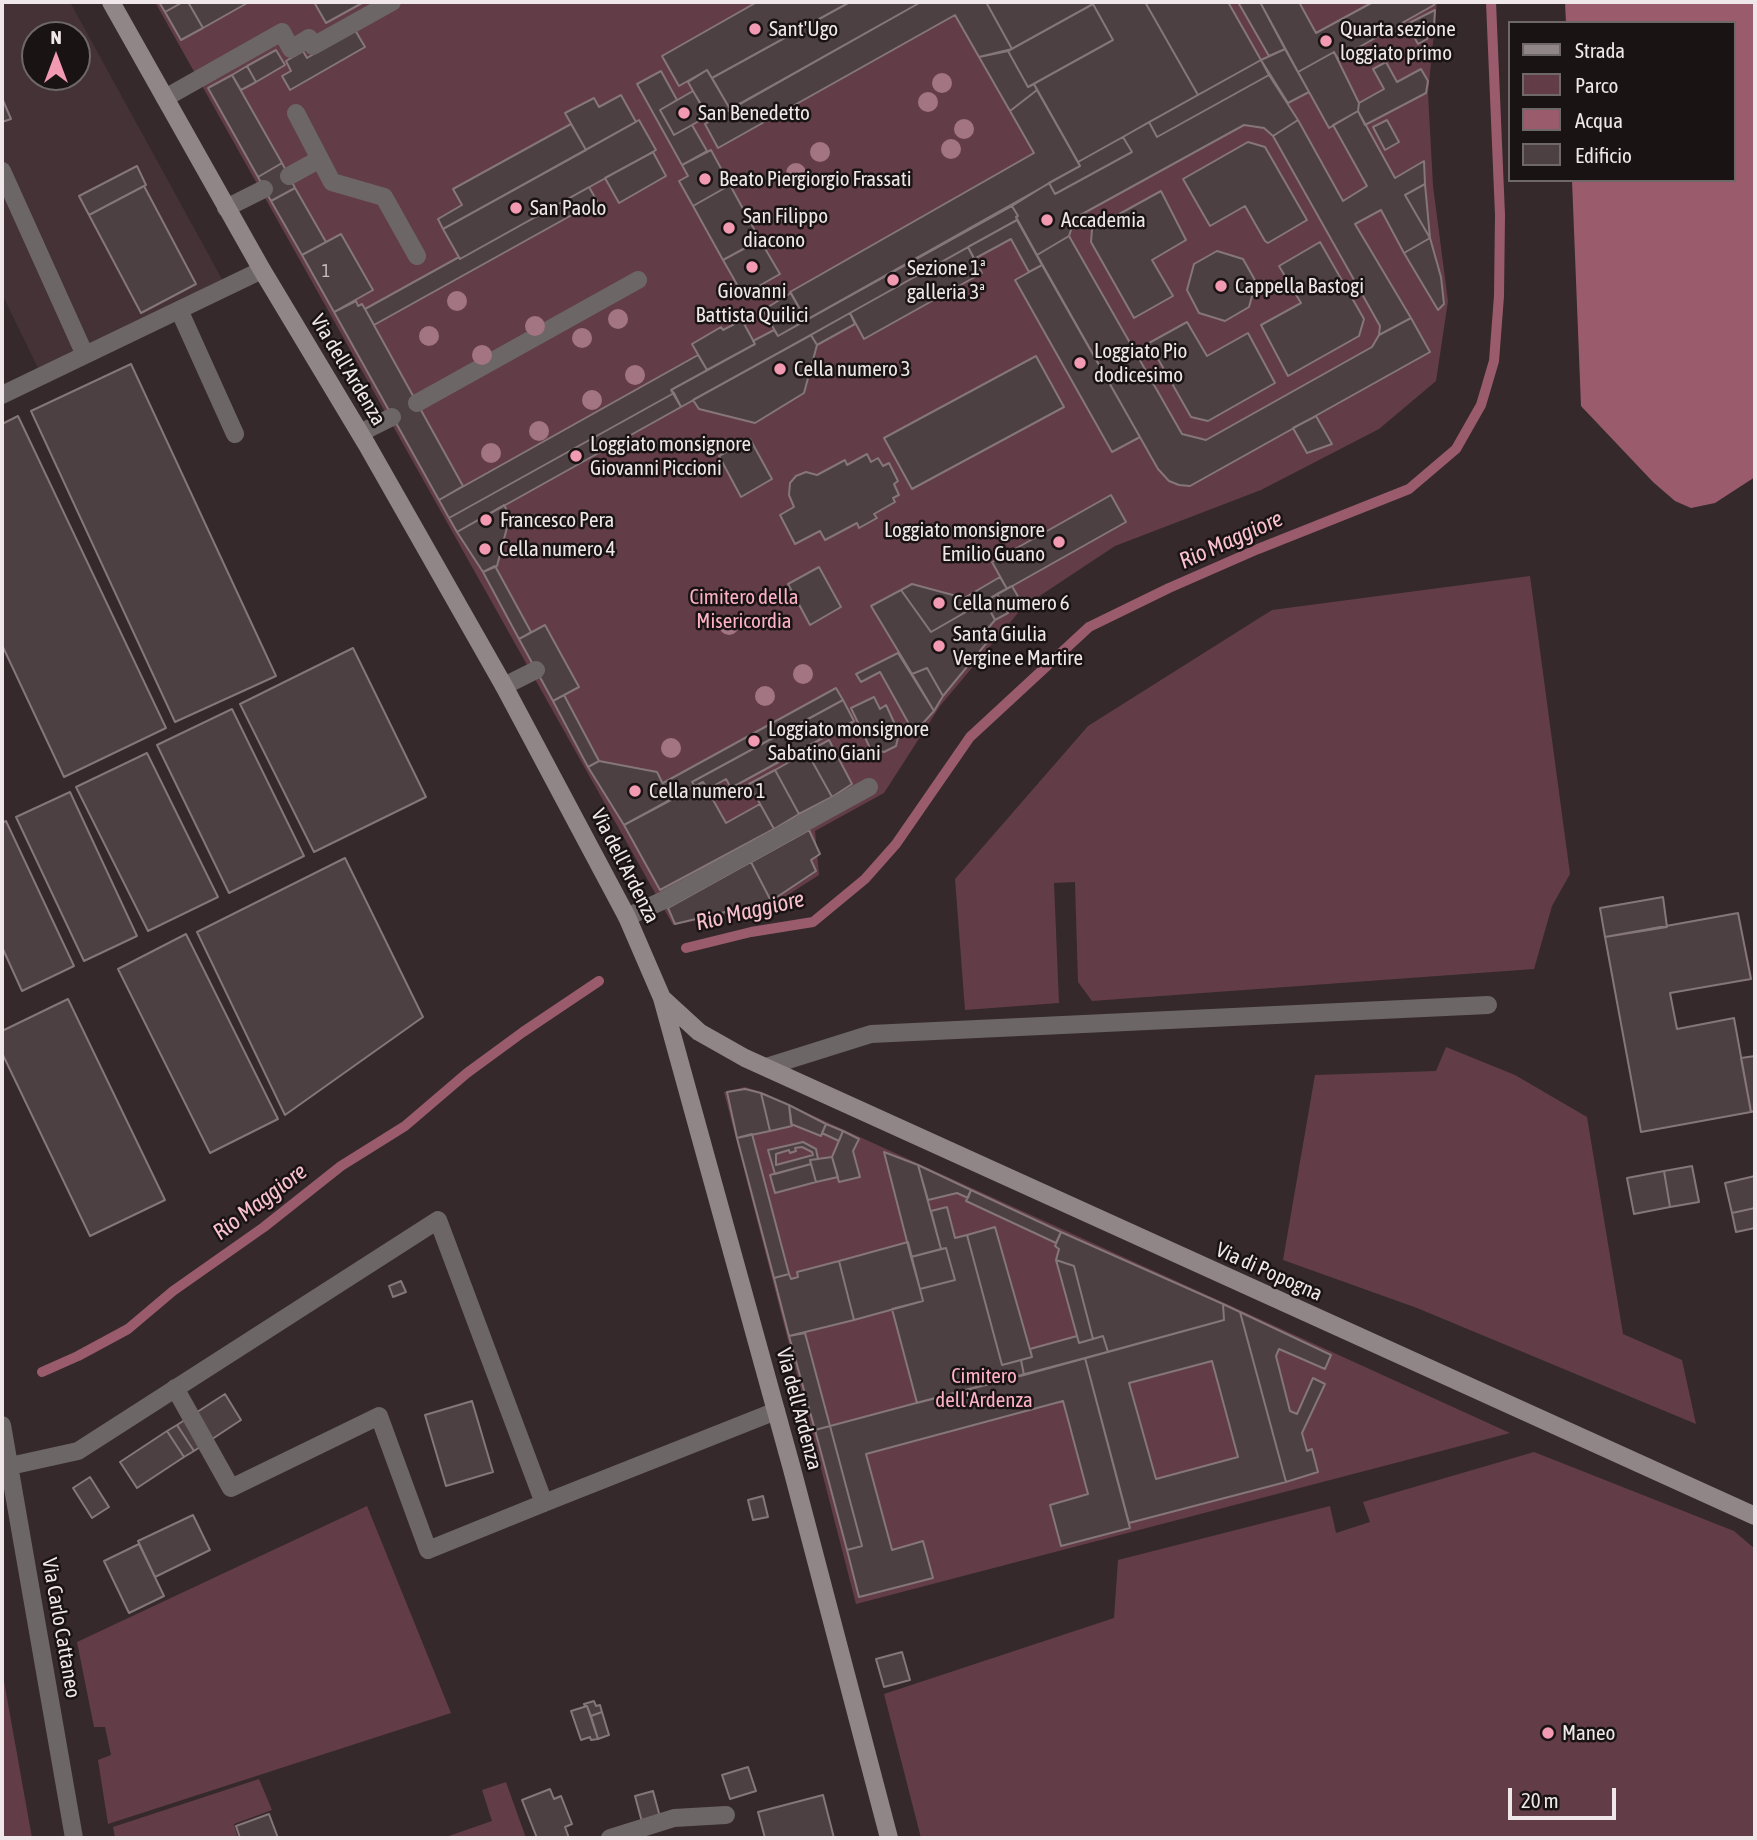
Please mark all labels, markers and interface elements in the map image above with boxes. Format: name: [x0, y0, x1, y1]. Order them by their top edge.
place label: Sant'Ugo: [769, 16, 838, 42]
place label: Quarta sezione loggiato primo: [1340, 16, 1456, 66]
north arrow: [21, 21, 91, 91]
marker: Sant'Ugo: [747, 21, 763, 37]
legend: [1508, 21, 1736, 182]
text: N: [50, 26, 62, 48]
marker: Quarta sezione loggiato primo: [1318, 33, 1334, 49]
text: Strada: [1575, 38, 1625, 62]
text: Parco: [1575, 73, 1618, 97]
place label: San Benedetto: [698, 100, 810, 126]
marker: San Benedetto: [676, 105, 692, 121]
text: Acqua: [1575, 108, 1623, 132]
text: Edificio: [1575, 143, 1632, 167]
place label: Beato Piergiorgio Frassati: [719, 166, 912, 192]
marker: Beato Piergiorgio Frassati: [697, 171, 713, 187]
place label: San Paolo: [530, 195, 606, 221]
marker: San Paolo: [508, 200, 524, 216]
place label: San Filippo diacono: [743, 203, 828, 253]
place label: Accademia: [1061, 207, 1146, 233]
marker: Accademia: [1039, 212, 1055, 228]
marker: San Filippo diacono: [721, 220, 737, 236]
place label: Sezione 1ª galleria 3ª: [907, 255, 985, 305]
marker: Giovanni Battista Quilici: [744, 259, 760, 275]
house number: 1: [322, 260, 330, 282]
marker: Sezione 1ª galleria 3ª: [885, 272, 901, 288]
place label: Cappella Bastogi: [1235, 273, 1364, 299]
place label: Giovanni Battista Quilici: [696, 278, 808, 328]
marker: Cappella Bastogi: [1213, 278, 1229, 294]
street label: Via dell'Ardenza: [305, 310, 391, 430]
place label: Loggiato Pio dodicesimo: [1094, 338, 1187, 388]
marker: Loggiato Pio dodicesimo: [1072, 355, 1088, 371]
place label: Cella numero 3: [794, 356, 911, 382]
marker: Cella numero 3: [772, 361, 788, 377]
place label: Loggiato monsignore Giovanni Piccioni: [590, 431, 751, 481]
marker: Loggiato monsignore Giovanni Piccioni: [568, 448, 584, 464]
water label: Rio Maggiore: [1175, 505, 1287, 575]
place label: Francesco Pera: [500, 507, 614, 533]
marker: Francesco Pera: [478, 512, 494, 528]
place label: Loggiato monsignore Emilio Guano: [884, 517, 1045, 567]
marker: Loggiato monsignore Emilio Guano: [1051, 534, 1067, 550]
place label: Cella numero 4: [499, 536, 616, 562]
marker: Cella numero 4: [477, 541, 493, 557]
park label: Cimitero della Misericordia: [690, 584, 798, 634]
place label: Cella numero 6: [953, 590, 1070, 616]
marker: Cella numero 6: [931, 595, 947, 611]
place label: Santa Giulia Vergine e Martire: [953, 621, 1083, 671]
marker: Santa Giulia Vergine e Martire: [931, 638, 947, 654]
place label: Loggiato monsignore Sabatino Giani: [768, 716, 929, 766]
marker: Loggiato monsignore Sabatino Giani: [746, 733, 762, 749]
place label: Cella numero 1: [649, 778, 766, 804]
marker: Cella numero 1: [627, 783, 643, 799]
street label: Via dell'Ardenza: [585, 804, 665, 928]
water label: Rio Maggiore: [693, 885, 807, 937]
water label: Rio Maggiore: [207, 1158, 313, 1246]
street label: Via di Popogna: [1212, 1237, 1326, 1307]
street label: Via dell'Ardenza: [771, 1345, 827, 1473]
park label: Cimitero dell'Ardenza: [935, 1363, 1033, 1413]
street label: Via Carlo Cattaneo: [36, 1556, 86, 1700]
place label: Maneo: [1562, 1720, 1615, 1746]
marker: Maneo: [1540, 1725, 1556, 1741]
scale bar: [1512, 1773, 1620, 1817]
text: 20 m: [1521, 1788, 1559, 1812]

